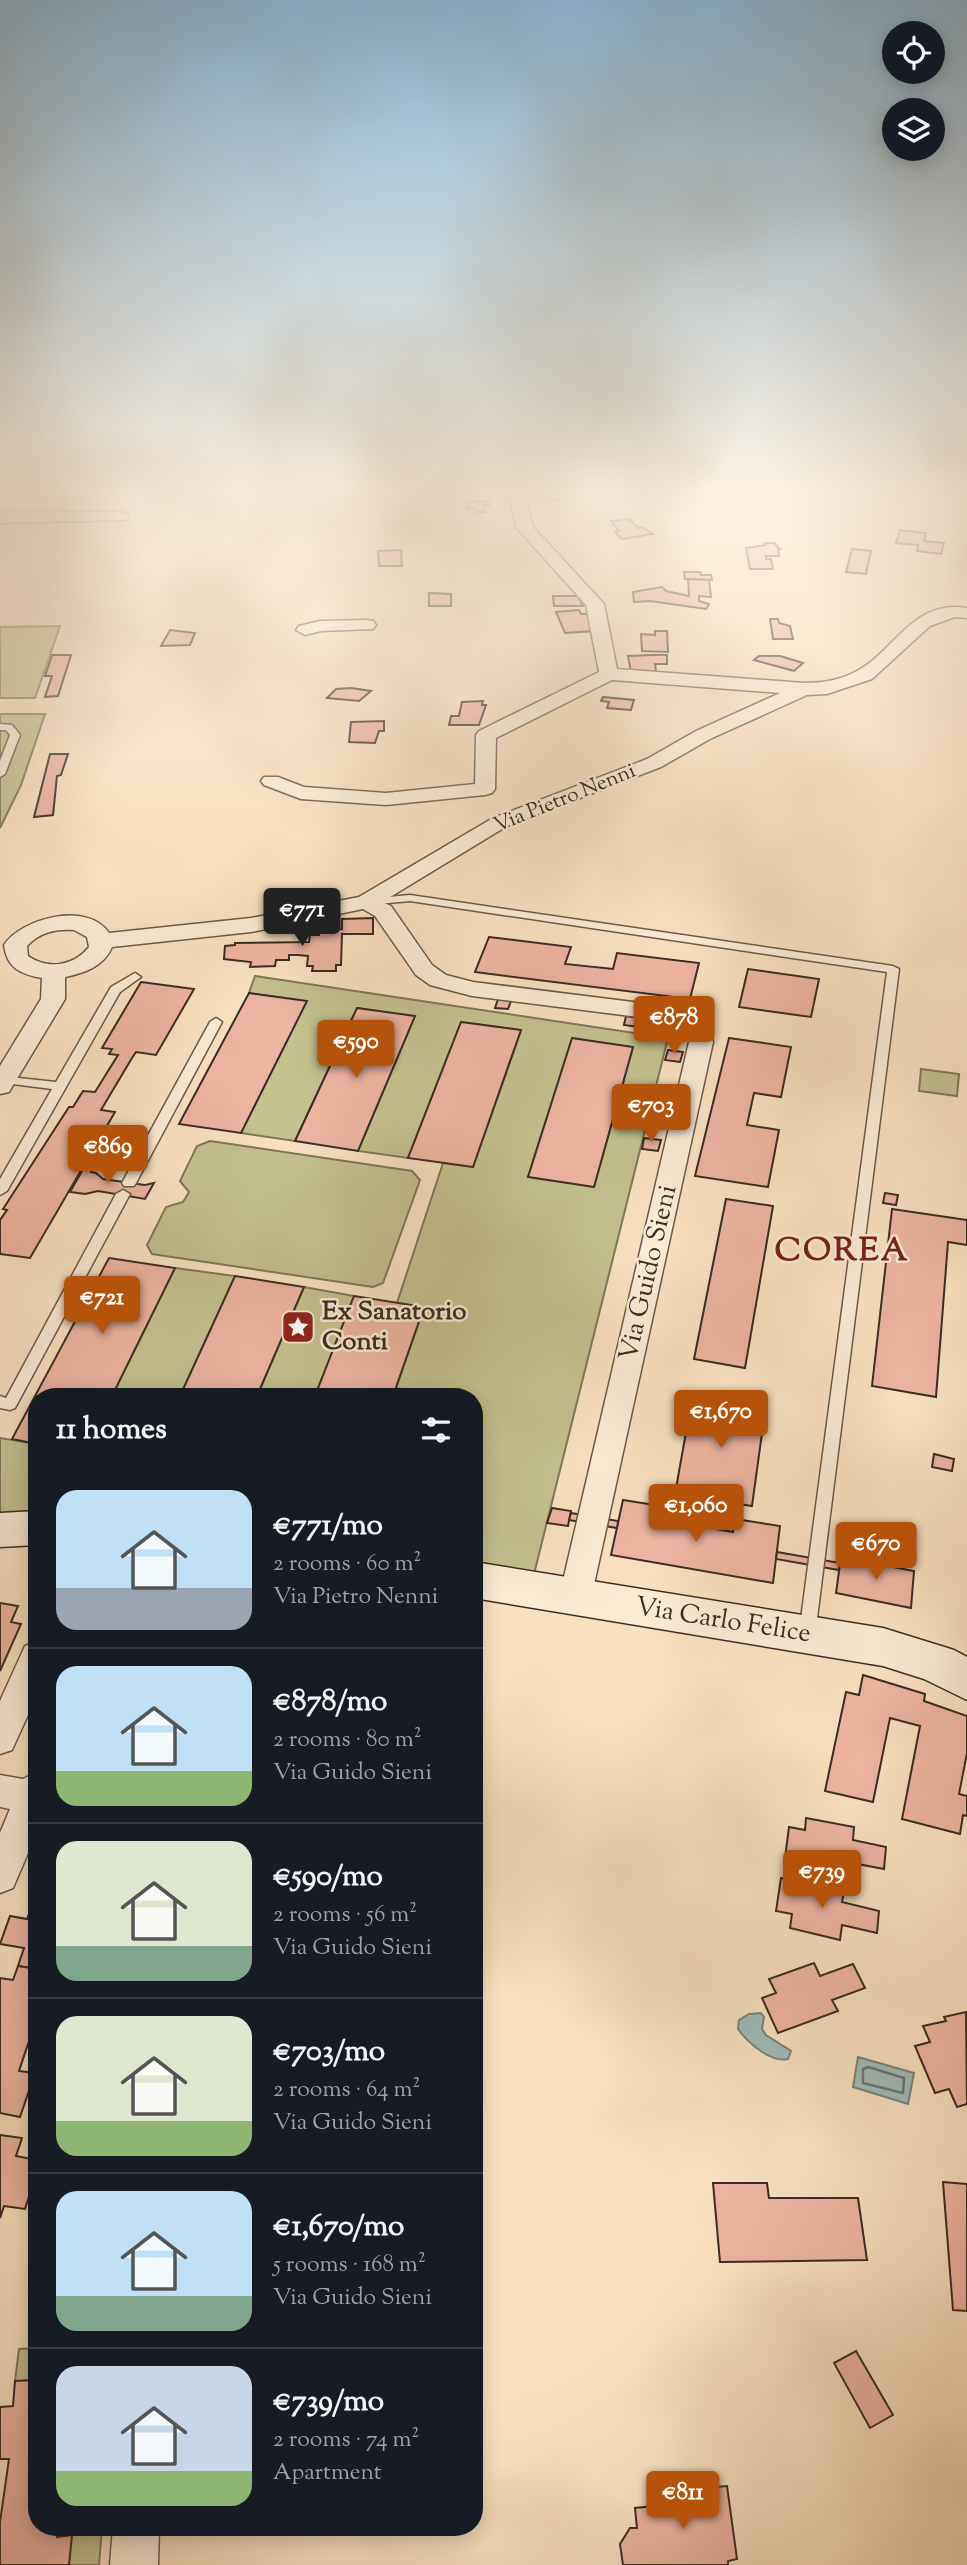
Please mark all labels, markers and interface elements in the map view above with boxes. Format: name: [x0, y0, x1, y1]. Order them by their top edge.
map controls: [882, 21, 945, 161]
button: locate: [882, 21, 945, 84]
button: layers: [882, 98, 945, 161]
street label: Via Pietro Nenni: [489, 757, 641, 841]
pin: €771: [261, 888, 343, 948]
text: €771: [280, 894, 325, 927]
pin: €878: [633, 996, 715, 1056]
text: €878: [650, 1002, 698, 1035]
pin: €590: [315, 1020, 397, 1080]
text: €590: [333, 1026, 379, 1059]
pin: €703: [610, 1084, 692, 1144]
text: €703: [628, 1090, 674, 1123]
pin: €869: [67, 1126, 149, 1185]
text: €869: [84, 1131, 132, 1164]
street label: Via Guido Sieni: [611, 1181, 687, 1365]
district label: COREA: [774, 1228, 910, 1276]
pin: €721: [61, 1276, 143, 1336]
text: €721: [80, 1282, 124, 1315]
place label: Ex Sanatorio Conti: [322, 1294, 466, 1361]
place icon: Ex Sanatorio Conti: [279, 1308, 317, 1346]
pin: €1,670: [664, 1390, 778, 1450]
text: €1,670: [690, 1396, 752, 1429]
text: 11 homes: [56, 1409, 167, 1452]
icon: filters: [417, 1411, 455, 1449]
pin: €1,060: [639, 1484, 753, 1544]
text: €1,060: [665, 1490, 727, 1523]
text: €771/mo: [273, 1505, 383, 1548]
icon: home: [112, 1518, 196, 1602]
pin: €670: [835, 1522, 917, 1582]
text: €670: [852, 1528, 900, 1561]
text: 2 rooms · 60 m²: [273, 1548, 421, 1581]
text: Via Pietro Nenni: [273, 1581, 438, 1614]
street label: Via Carlo Felice: [633, 1589, 813, 1653]
text: €878/mo: [273, 1681, 387, 1724]
icon: home: [112, 1694, 196, 1778]
text: 2 rooms · 80 m²: [273, 1724, 421, 1757]
text: Via Guido Sieni: [273, 1757, 432, 1790]
pin: €739: [781, 1850, 863, 1910]
text: €590/mo: [273, 1856, 383, 1899]
text: €739: [799, 1856, 845, 1889]
icon: home: [112, 1869, 196, 1953]
text: 2 rooms · 56 m²: [273, 1899, 417, 1932]
text: Via Guido Sieni: [273, 1932, 432, 1965]
text: €703/mo: [273, 2031, 385, 2074]
icon: home: [112, 2044, 196, 2128]
text: 2 rooms · 64 m²: [273, 2074, 420, 2107]
text: Via Guido Sieni: [273, 2107, 432, 2140]
text: €1,670/mo: [273, 2206, 405, 2249]
icon: home: [112, 2219, 196, 2303]
text: 5 rooms · 168 m²: [273, 2249, 426, 2282]
text: Via Guido Sieni: [273, 2282, 432, 2315]
text: €739/mo: [273, 2381, 384, 2424]
icon: home: [112, 2394, 196, 2478]
text: 2 rooms · 74 m²: [273, 2424, 419, 2457]
text: Apartment: [273, 2457, 382, 2490]
pin: €811: [642, 2472, 724, 2531]
text: €811: [662, 2477, 704, 2510]

